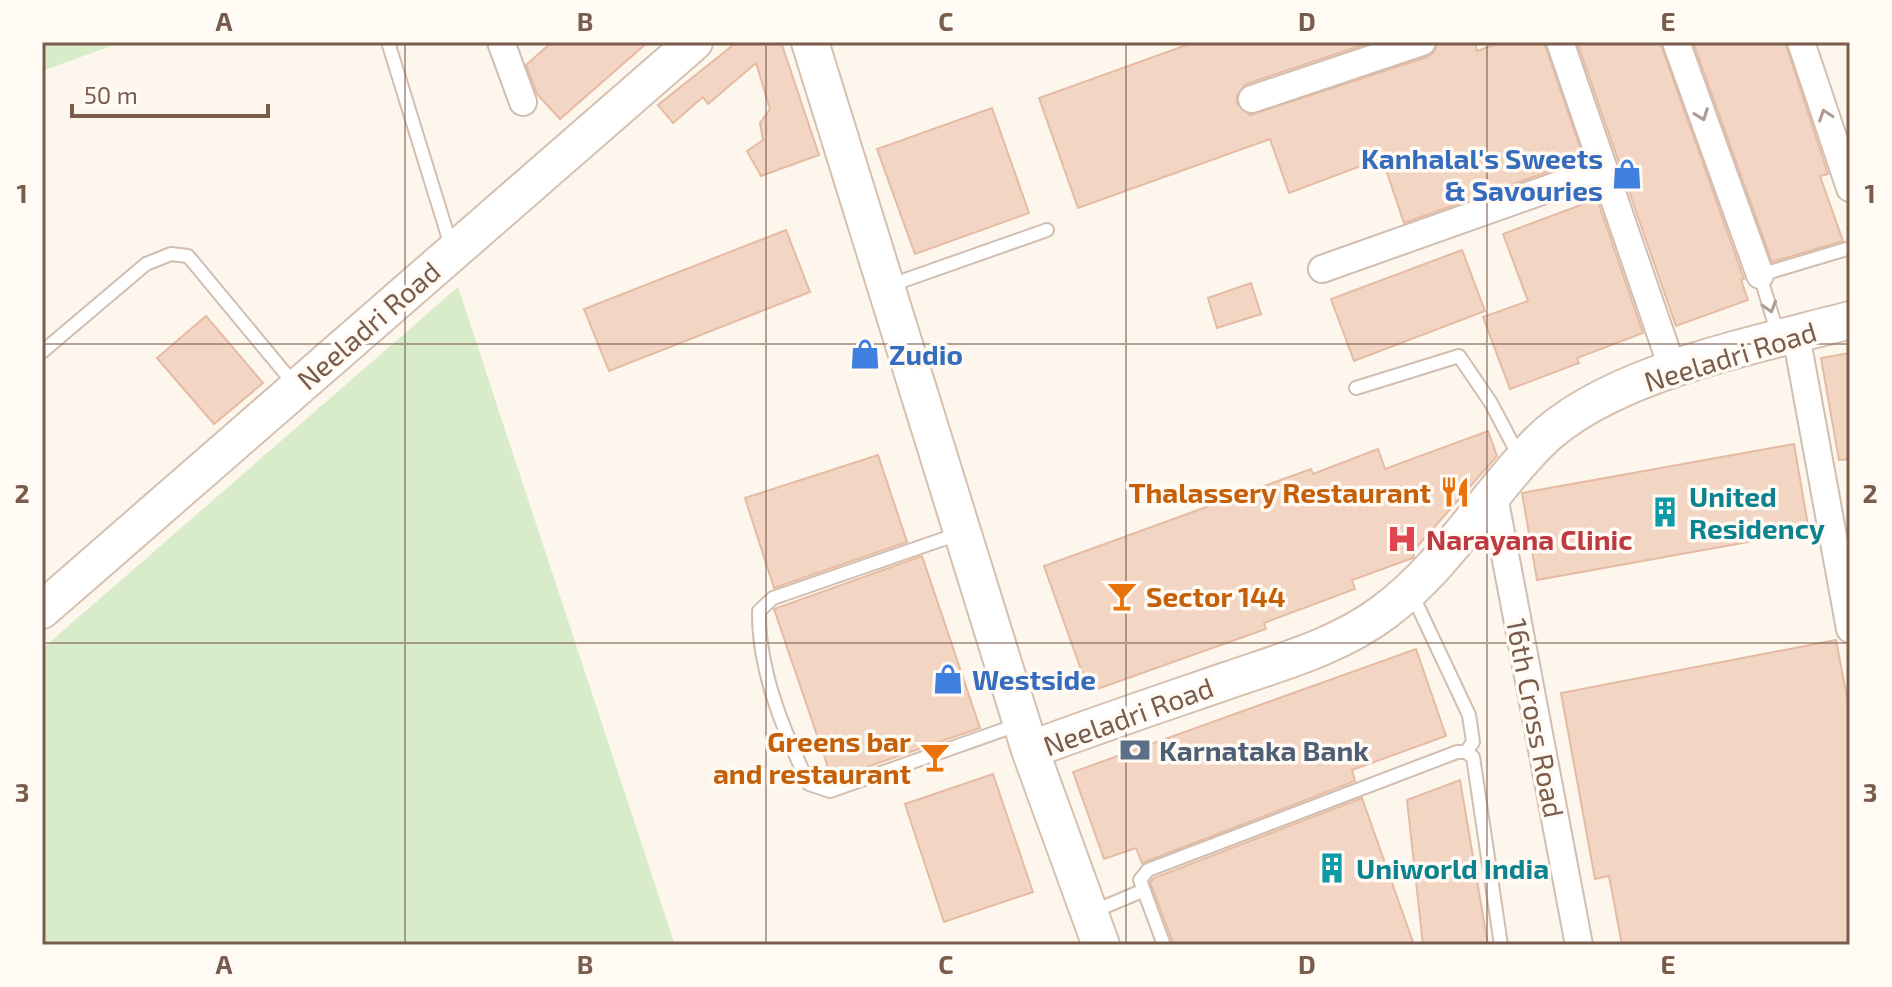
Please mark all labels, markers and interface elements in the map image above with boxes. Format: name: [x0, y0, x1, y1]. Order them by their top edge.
text: A: [216, 5, 233, 36]
text: B: [577, 5, 593, 36]
text: C: [938, 5, 954, 36]
text: D: [1298, 5, 1316, 36]
text: E: [1660, 5, 1676, 36]
scale bar: [72, 68, 268, 118]
text: 50 m: [84, 80, 138, 109]
one-way arrow: [1692, 108, 1709, 122]
one-way arrow: [1819, 109, 1835, 123]
place label: Kanhalal's Sweets & Savouries: [1361, 141, 1603, 207]
shop icon: Kanhalal's Sweets & Savouries: [1610, 157, 1644, 191]
text: 1: [16, 177, 28, 208]
text: 1: [1864, 177, 1876, 208]
street label: Neeladri Road: [290, 254, 446, 396]
one-way arrow: [1760, 299, 1776, 313]
street label: Neeladri Road: [1640, 314, 1820, 398]
shop icon: Zudio: [848, 337, 882, 371]
place label: Zudio: [889, 337, 963, 371]
place label: Thalassery Restaurant: [1129, 475, 1431, 509]
restaurant icon: Thalassery Restaurant: [1438, 475, 1472, 509]
text: 2: [14, 477, 30, 508]
text: 2: [1862, 477, 1878, 508]
place label: United Residency: [1689, 479, 1825, 545]
building icon: United Residency: [1648, 495, 1682, 529]
hospital icon: Narayana Clinic: [1385, 522, 1419, 556]
place label: Narayana Clinic: [1426, 522, 1633, 556]
bar icon: Sector 144: [1105, 579, 1139, 613]
place label: Sector 144: [1146, 579, 1286, 613]
street label: 16th Cross Road: [1500, 615, 1572, 821]
shop icon: Westside: [931, 662, 965, 696]
place label: Westside: [972, 662, 1096, 696]
street label: Neeladri Road: [1038, 670, 1218, 762]
place label: Greens bar and restaurant: [713, 724, 911, 790]
bank icon: Karnataka Bank: [1118, 733, 1152, 767]
place label: Karnataka Bank: [1159, 733, 1369, 767]
bar icon: Greens bar and restaurant: [918, 740, 952, 774]
text: 3: [15, 776, 29, 807]
text: 3: [1863, 776, 1877, 807]
building icon: Uniworld India: [1315, 851, 1349, 885]
place label: Uniworld India: [1356, 851, 1549, 885]
text: A: [216, 948, 233, 979]
text: B: [577, 948, 593, 979]
text: C: [938, 948, 954, 979]
text: D: [1298, 948, 1316, 979]
text: E: [1660, 948, 1676, 979]

